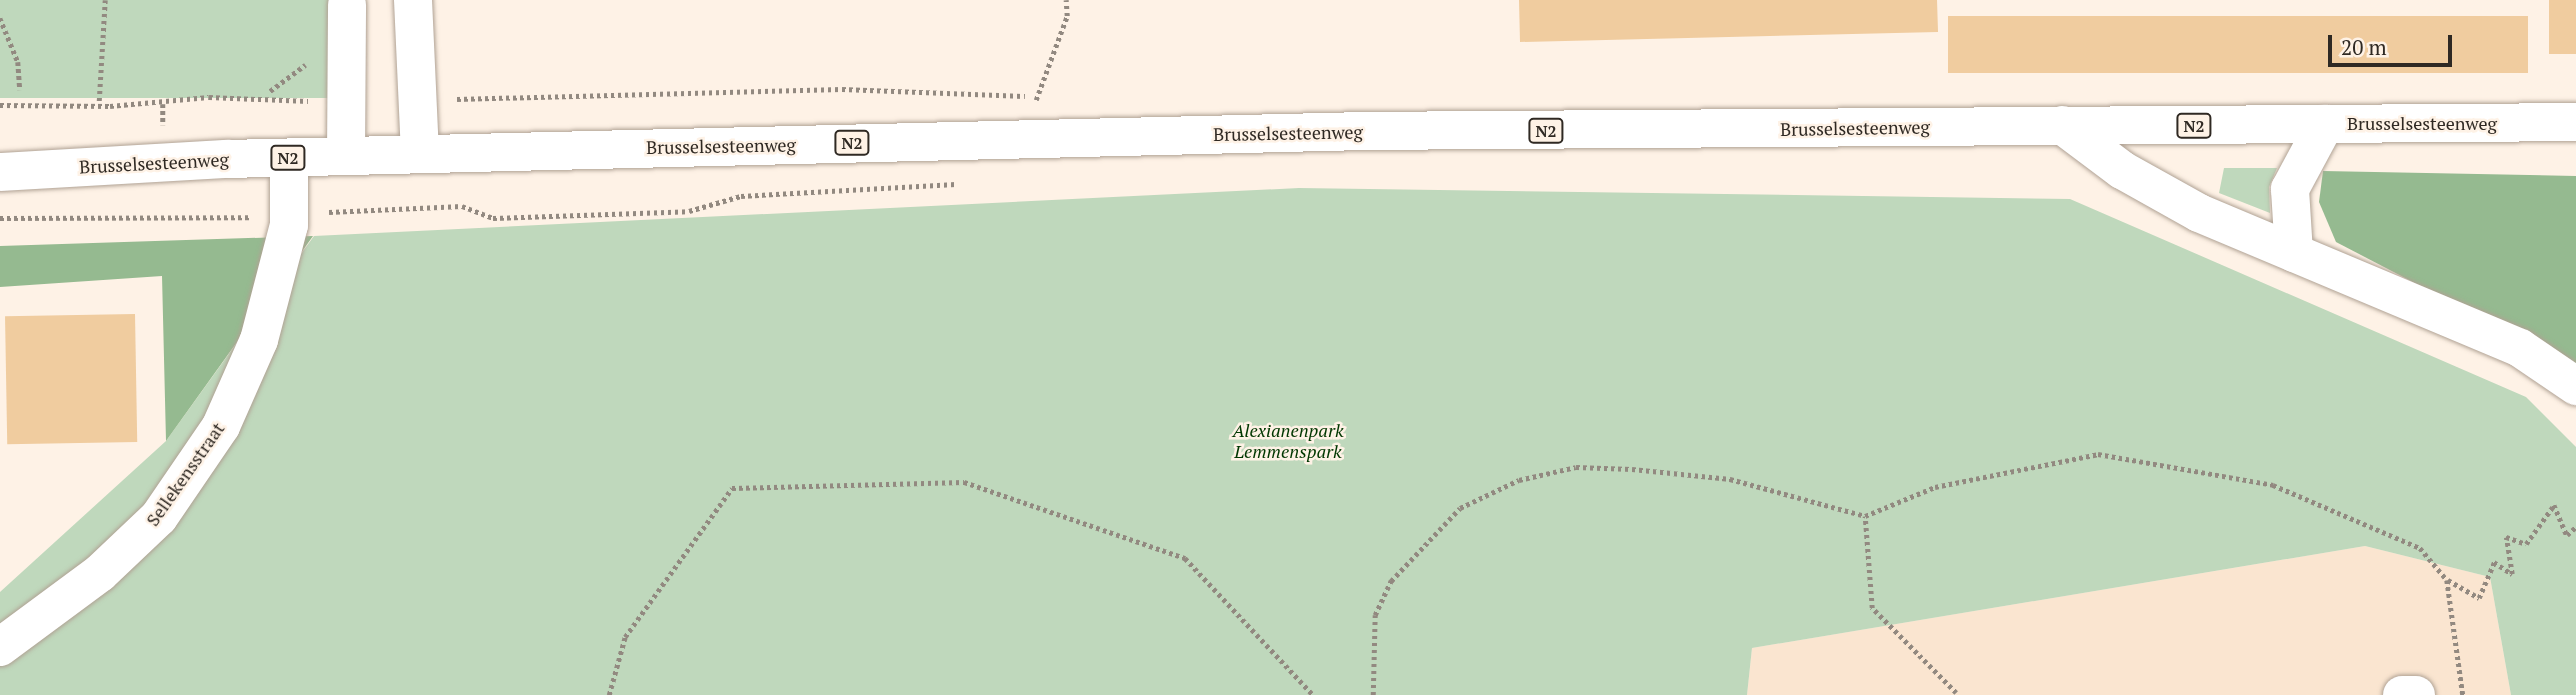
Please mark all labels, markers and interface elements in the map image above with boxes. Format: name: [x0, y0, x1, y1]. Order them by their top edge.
scale bar: [2331, 21, 2455, 65]
text: 20 m: [2341, 33, 2387, 61]
street label: Brusselsesteenweg: [2347, 112, 2497, 134]
road number: N2: [2175, 114, 2213, 138]
street label: Brusselsesteenweg: [1780, 116, 1930, 140]
road number: N2: [1527, 119, 1565, 144]
street label: Brusselsesteenweg: [1213, 121, 1363, 145]
road number: N2: [833, 130, 871, 155]
street label: Brusselsesteenweg: [646, 134, 796, 158]
road number: N2: [269, 146, 307, 170]
street label: Brusselsesteenweg: [79, 148, 229, 178]
street label: Sellekensstraat: [141, 418, 229, 530]
park label: Alexianenpark Lemmenspark: [1232, 420, 1344, 462]

